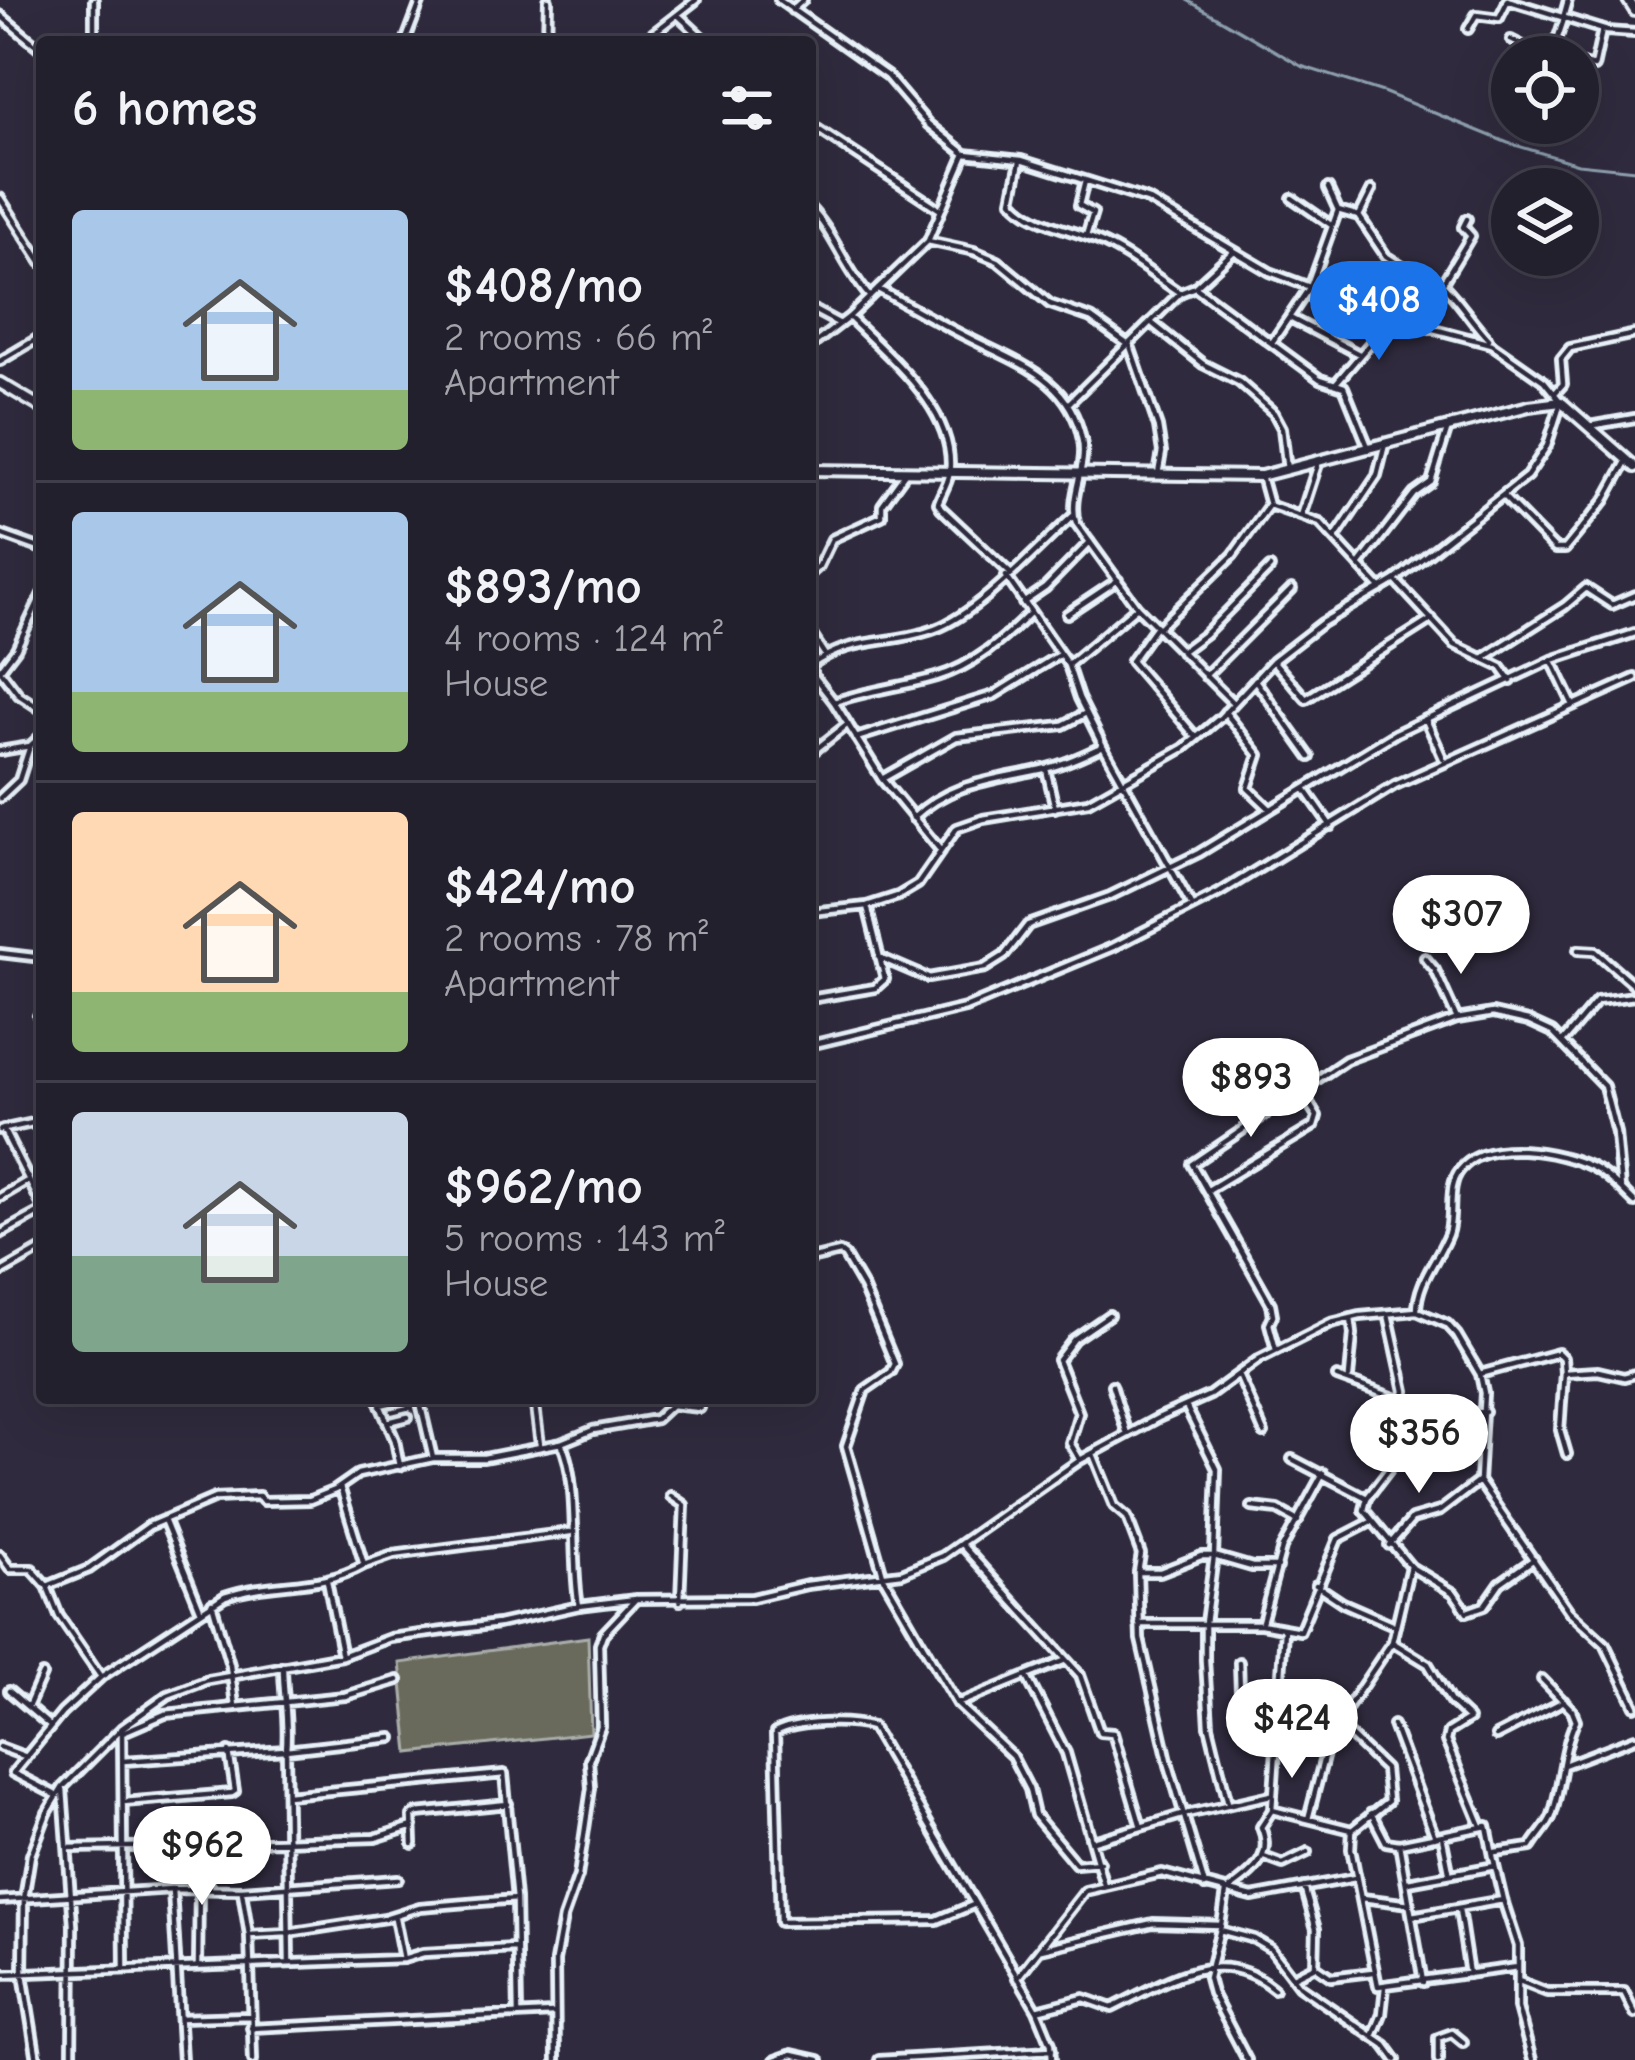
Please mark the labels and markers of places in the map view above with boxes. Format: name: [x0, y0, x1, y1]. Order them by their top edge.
pin: $408: [1308, 261, 1450, 363]
pin: $307: [1390, 875, 1532, 977]
pin: $893: [1180, 1038, 1322, 1140]
pin: $356: [1348, 1394, 1490, 1496]
pin: $424: [1221, 1679, 1363, 1781]
pin: $962: [131, 1806, 273, 1908]

